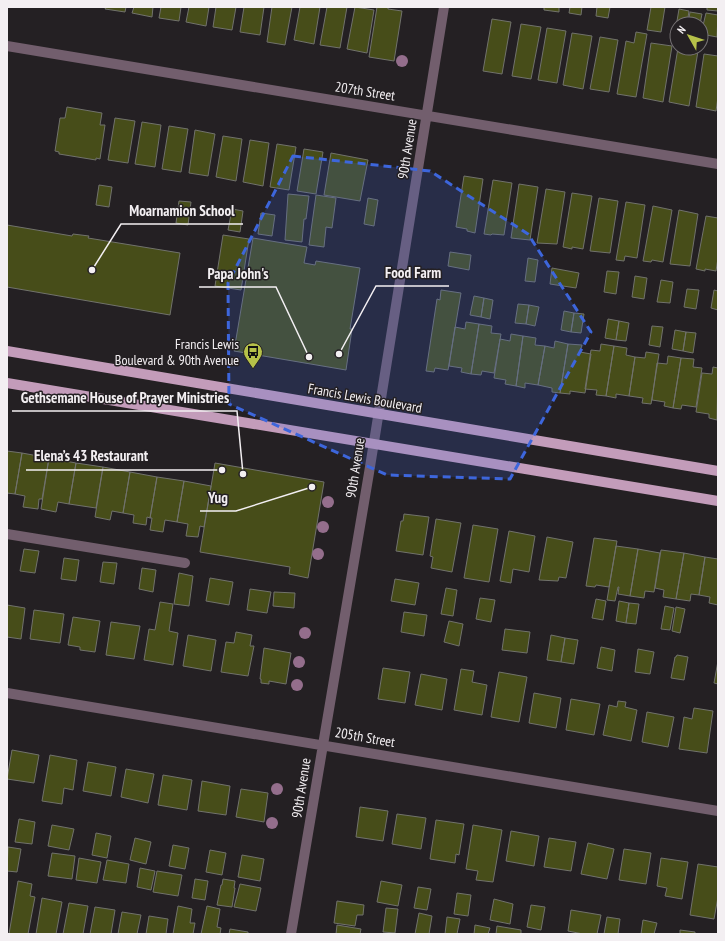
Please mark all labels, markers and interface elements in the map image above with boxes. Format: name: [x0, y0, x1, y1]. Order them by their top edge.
north arrow: [669, 16, 709, 56]
text: N: [674, 23, 689, 36]
street label: 207th Street: [334, 77, 397, 105]
street label: 90th Avenue: [393, 117, 421, 180]
callout: Moarnamion School: [121, 197, 243, 224]
text: Moarnamion School: [129, 201, 235, 220]
callout: Food Farm: [376, 259, 449, 286]
callout: Papa John's: [199, 260, 276, 287]
text: Food Farm: [385, 263, 441, 282]
text: Papa John's: [207, 264, 269, 283]
place label: Francis Lewis Boulevard & 90th Avenue: [115, 335, 239, 369]
bus stop icon: Francis Lewis Boulevard & 90th Avenue: [242, 341, 264, 369]
street label: Francis Lewis Boulevard: [307, 379, 423, 417]
callout: Gethsemane House of Prayer Ministries: [12, 384, 237, 411]
text: Gethsemane House of Prayer Ministries: [21, 388, 229, 407]
street label: 90th Avenue: [341, 436, 369, 499]
callout: Elena’s 43 Restaurant: [26, 443, 156, 470]
text: Elena’s 43 Restaurant: [34, 446, 149, 465]
callout: Yug: [200, 484, 236, 511]
text: Yug: [207, 488, 228, 507]
street label: 205th Street: [333, 723, 397, 751]
street label: 90th Avenue: [287, 756, 315, 819]

